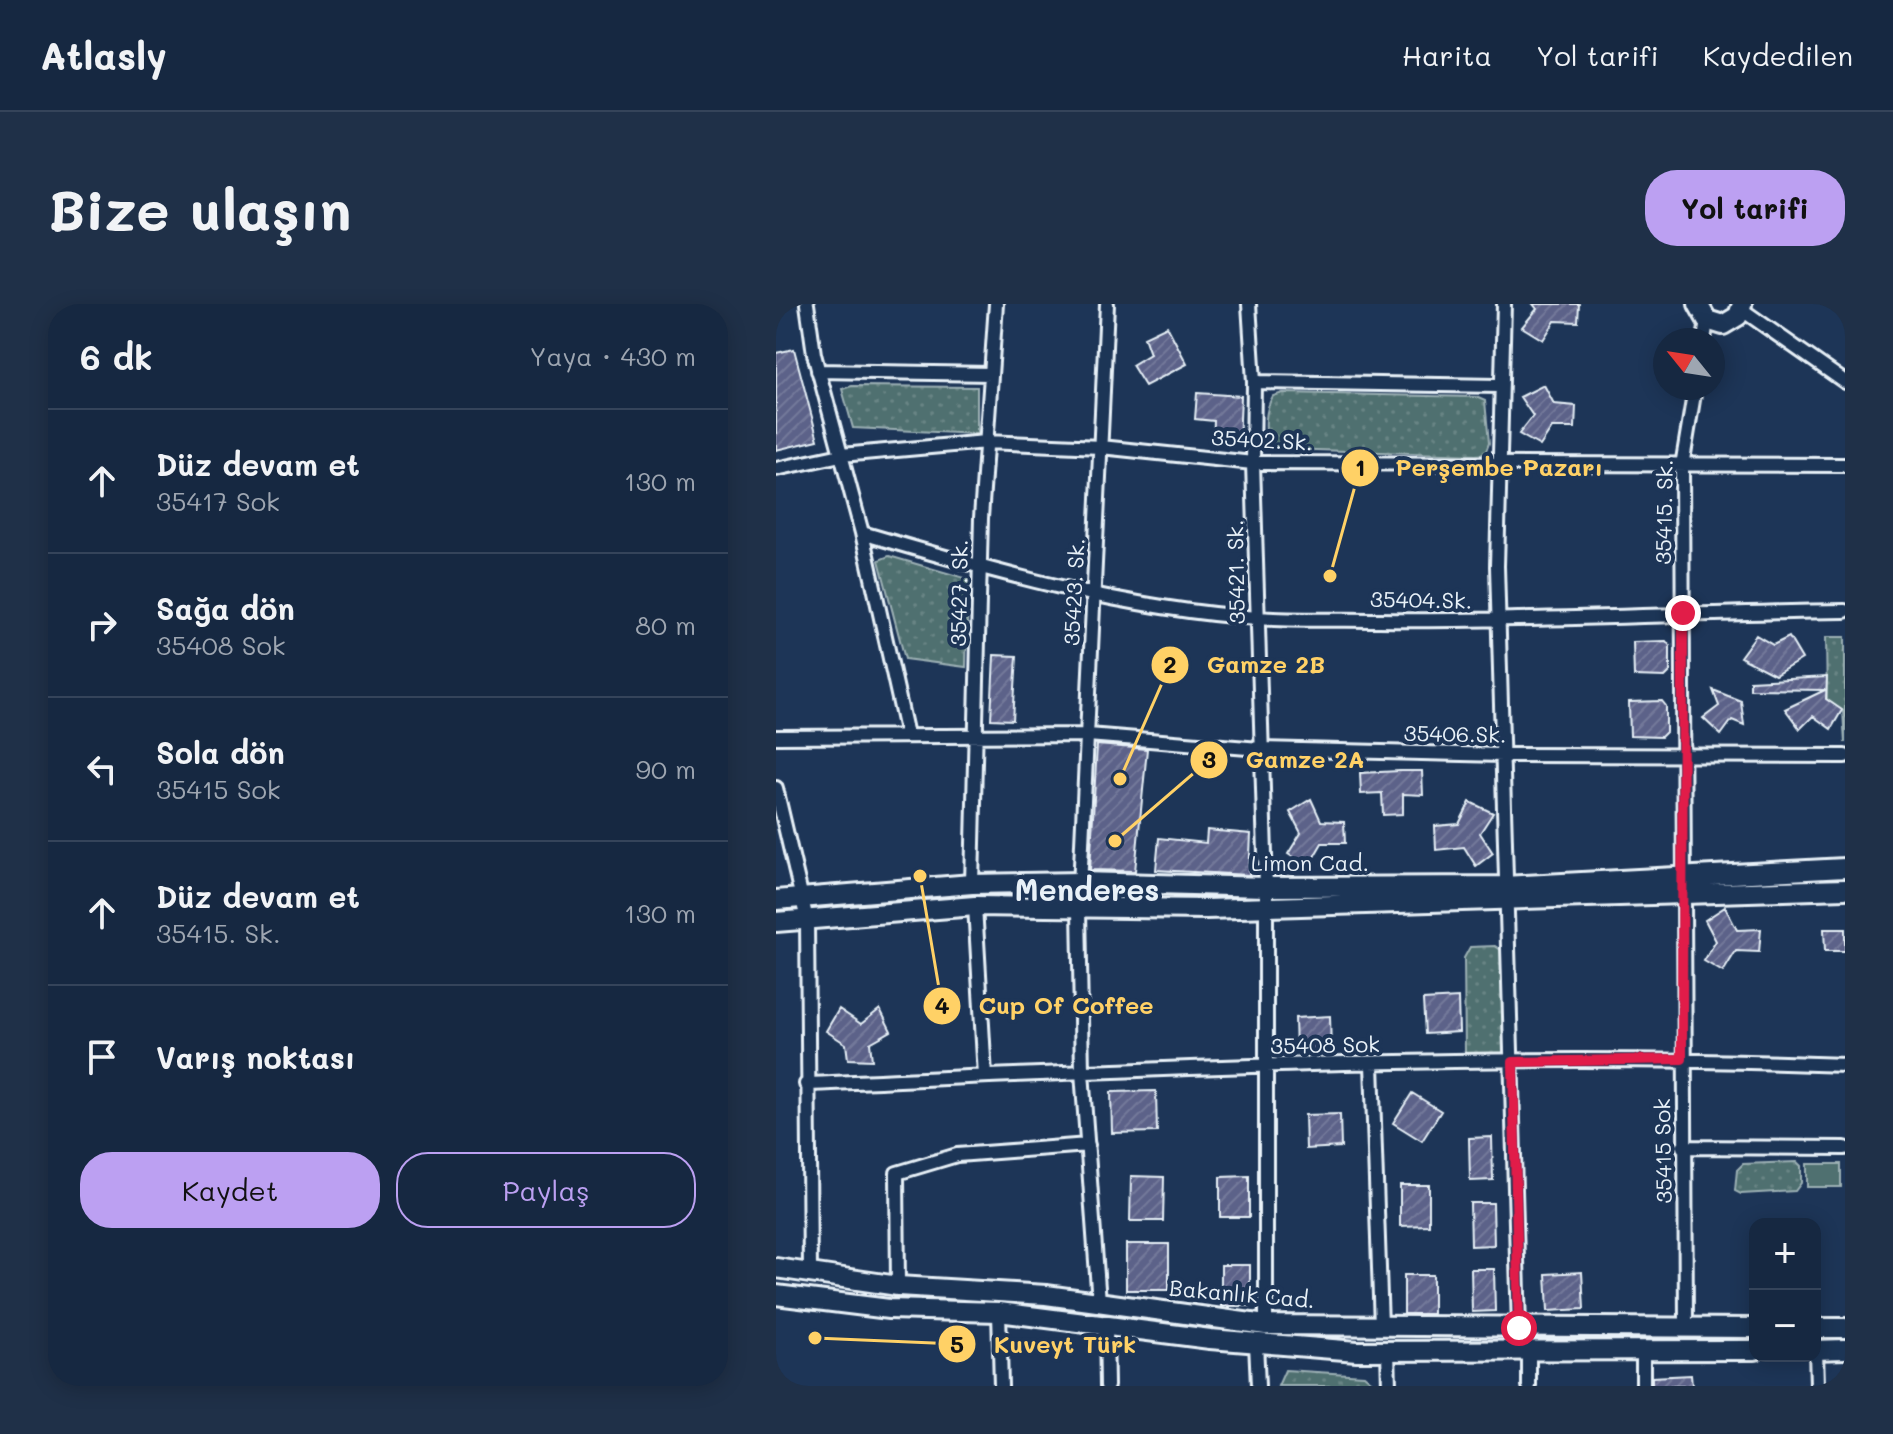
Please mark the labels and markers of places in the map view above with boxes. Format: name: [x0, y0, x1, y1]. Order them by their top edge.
callout: Perşembe Pazarı: [1340, 444, 1619, 492]
callout: Gamze 2B: [1150, 641, 1341, 689]
callout: Gamze 2A: [1189, 736, 1380, 784]
callout: Cup Of Coffee: [922, 982, 1169, 1030]
callout: Kuveyt Türk: [937, 1320, 1152, 1368]

